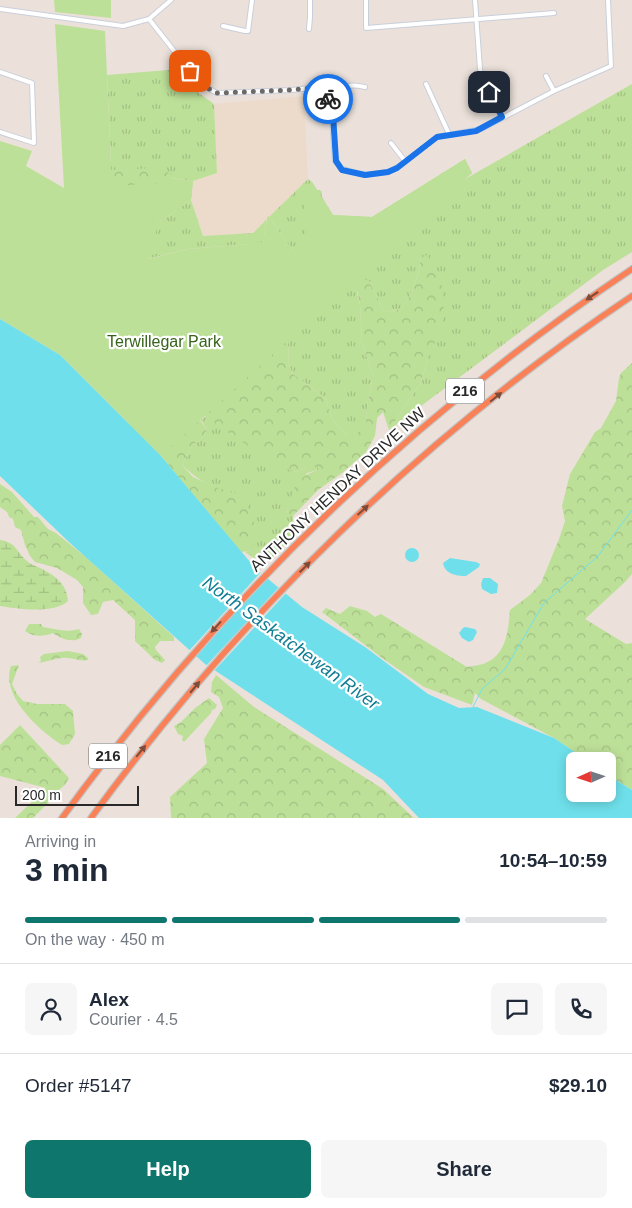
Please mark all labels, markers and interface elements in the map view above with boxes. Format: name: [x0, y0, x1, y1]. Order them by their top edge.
pin: [169, 50, 211, 92]
icon: bag: [176, 57, 204, 85]
pin: [468, 71, 510, 113]
courier: [303, 74, 353, 124]
icon: home: [475, 78, 503, 106]
icon: bike: [314, 85, 342, 113]
one-way arrow: [585, 291, 598, 301]
park label: Terwillegar Park: [107, 333, 222, 350]
road number: 216: [446, 378, 484, 404]
one-way arrow: [489, 391, 502, 402]
street label: ANTHONY HENDAY DRIVE NW: [247, 403, 429, 575]
one-way arrow: [357, 504, 369, 516]
one-way arrow: [299, 562, 311, 574]
water label: North Saskatchewan River: [199, 572, 384, 714]
one-way arrow: [210, 620, 221, 633]
one-way arrow: [189, 680, 200, 693]
road number: 216: [89, 744, 127, 768]
one-way arrow: [136, 745, 147, 758]
north arrow: [566, 752, 616, 802]
map controls: [566, 752, 616, 802]
scale bar: [15, 783, 139, 806]
text: 200 m: [22, 787, 61, 803]
text: Arriving in: [25, 833, 96, 850]
text: 10:54–10:59: [499, 850, 607, 871]
text: 3 min: [25, 852, 109, 888]
text: On the way · 450 m: [25, 931, 165, 948]
button: person: [25, 983, 77, 1035]
button: chat: [491, 983, 543, 1035]
button: phone: [555, 983, 607, 1035]
text: Alex: [89, 989, 129, 1010]
text: Courier · 4.5: [89, 1011, 178, 1028]
text: Order #5147: [25, 1075, 132, 1096]
text: $29.10: [549, 1075, 607, 1096]
button: Help: [25, 1140, 311, 1198]
button: Share: [321, 1140, 607, 1198]

